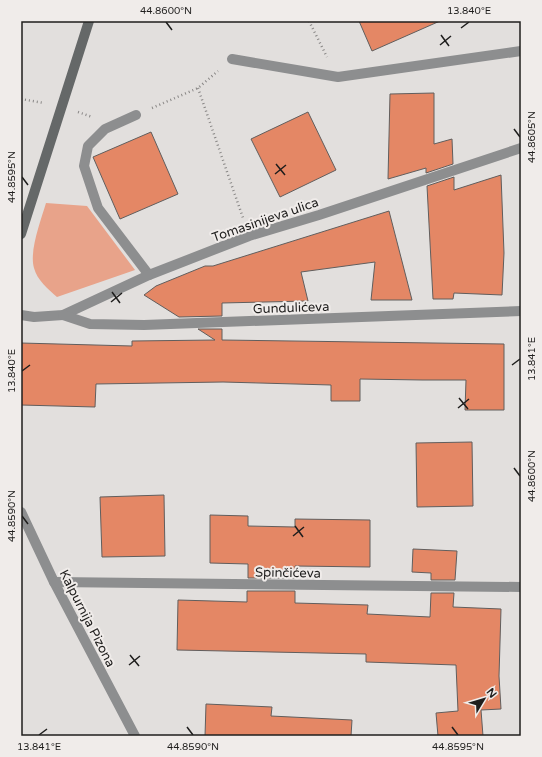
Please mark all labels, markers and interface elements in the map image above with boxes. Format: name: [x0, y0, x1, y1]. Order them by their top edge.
text: 44.8600°N: [140, 5, 192, 17]
text: 13.840°E: [447, 5, 491, 17]
text: 44.8605°N: [526, 111, 538, 163]
text: 44.8595°N: [6, 151, 18, 203]
street label: Tomasinijeva ulica: [210, 194, 321, 246]
street label: Gundulićeva: [252, 299, 330, 317]
text: 13.841°E: [526, 337, 538, 381]
text: 13.840°E: [6, 349, 18, 393]
text: 44.8600°N: [526, 450, 538, 502]
text: 44.8590°N: [6, 490, 18, 542]
street label: Spinčićeva: [255, 564, 321, 582]
street label: Kalpurnija Pizona: [56, 567, 119, 670]
north arrow: [464, 679, 504, 719]
text: N: [484, 686, 499, 701]
text: 13.841°E: [17, 741, 61, 753]
text: 44.8590°N: [167, 741, 219, 753]
text: 44.8595°N: [432, 741, 484, 753]

